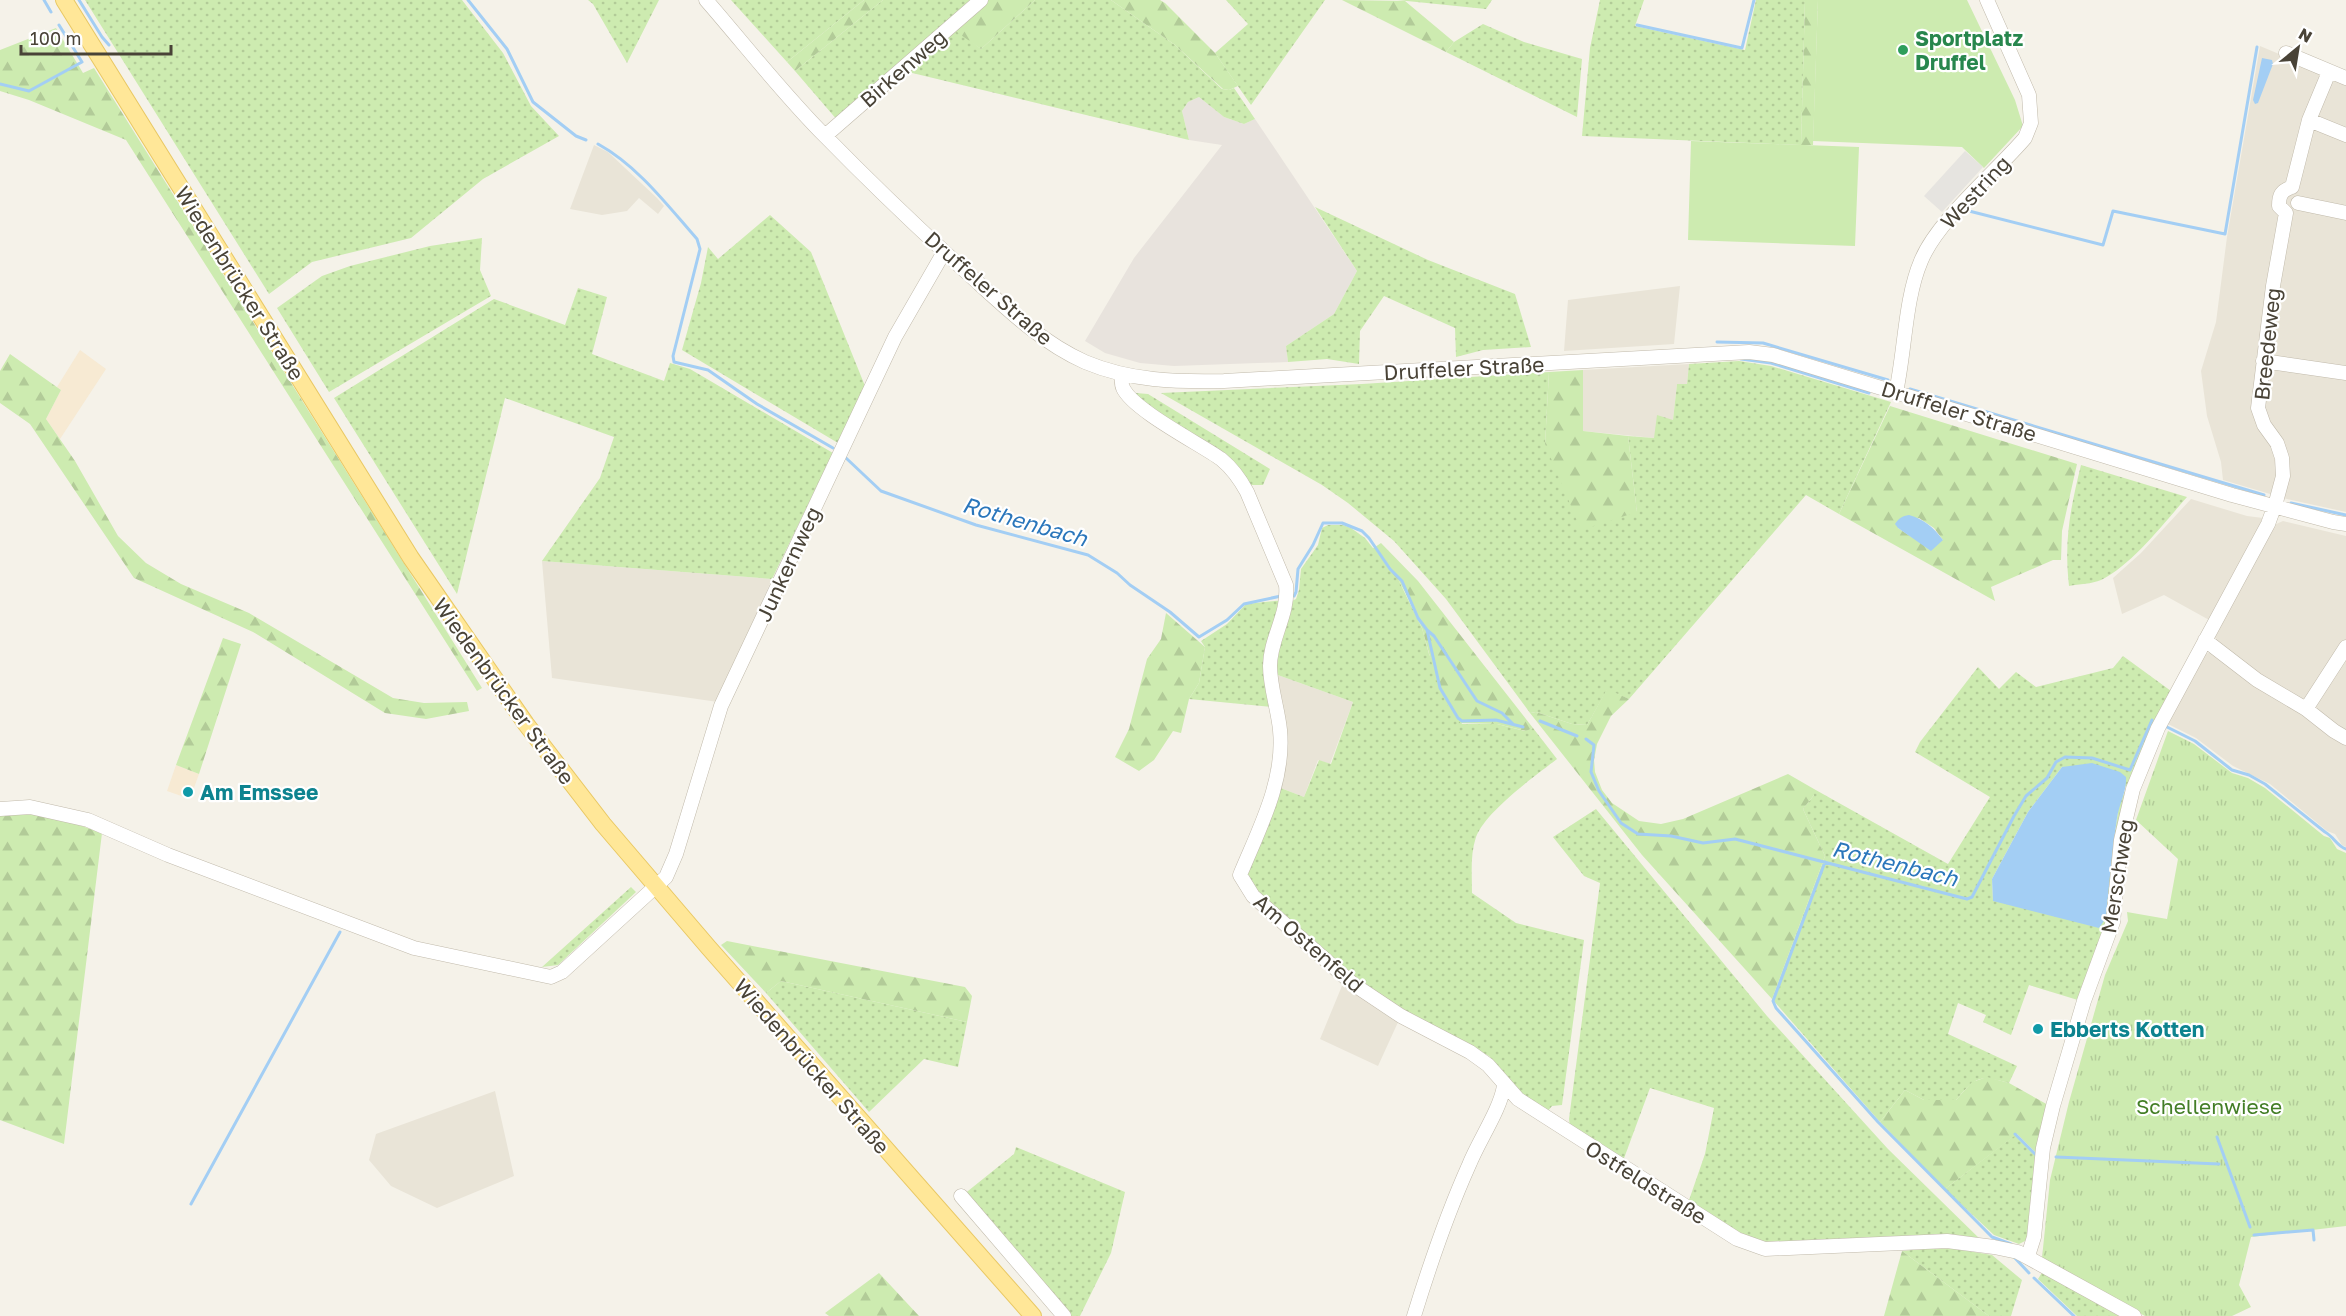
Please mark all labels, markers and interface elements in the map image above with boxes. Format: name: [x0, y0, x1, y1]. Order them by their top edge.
scale bar: [21, 18, 171, 56]
north arrow: [2268, 18, 2328, 78]
street label: Birkenweg: [854, 23, 952, 113]
text: N: [2295, 23, 2316, 47]
place label: Sportplatz Druffel: [1915, 25, 2023, 75]
text: 100 m: [30, 27, 81, 49]
marker: Sportplatz Druffel: [1896, 43, 1910, 57]
street label: Westring: [1935, 150, 2015, 234]
street label: Wiedenbrücker Straße: [170, 181, 310, 385]
street label: Druffeler Straße: [920, 225, 1058, 351]
street label: Breedeweg: [2248, 286, 2286, 402]
street label: Druffeler Straße: [1383, 351, 1545, 385]
street label: Druffeler Straße: [1878, 375, 2040, 447]
water label: Rothenbach: [960, 490, 1092, 552]
street label: Junkernweg: [750, 502, 826, 626]
street label: Wiedenbrücker Straße: [428, 593, 580, 789]
place label: Am Emssee: [200, 779, 318, 805]
marker: Am Emssee: [181, 785, 195, 799]
street label: Merschweg: [2095, 817, 2139, 935]
water label: Rothenbach: [1830, 834, 1962, 892]
street label: Am Ostenfeld: [1249, 888, 1369, 998]
street label: Wiedenbrücker Straße: [729, 973, 895, 1159]
place label: Ebberts Kotten: [2050, 1016, 2204, 1042]
marker: Ebberts Kotten: [2031, 1022, 2045, 1036]
park label: Schellenwiese: [2136, 1093, 2282, 1119]
street label: Ostfeldstraße: [1581, 1134, 1711, 1230]

